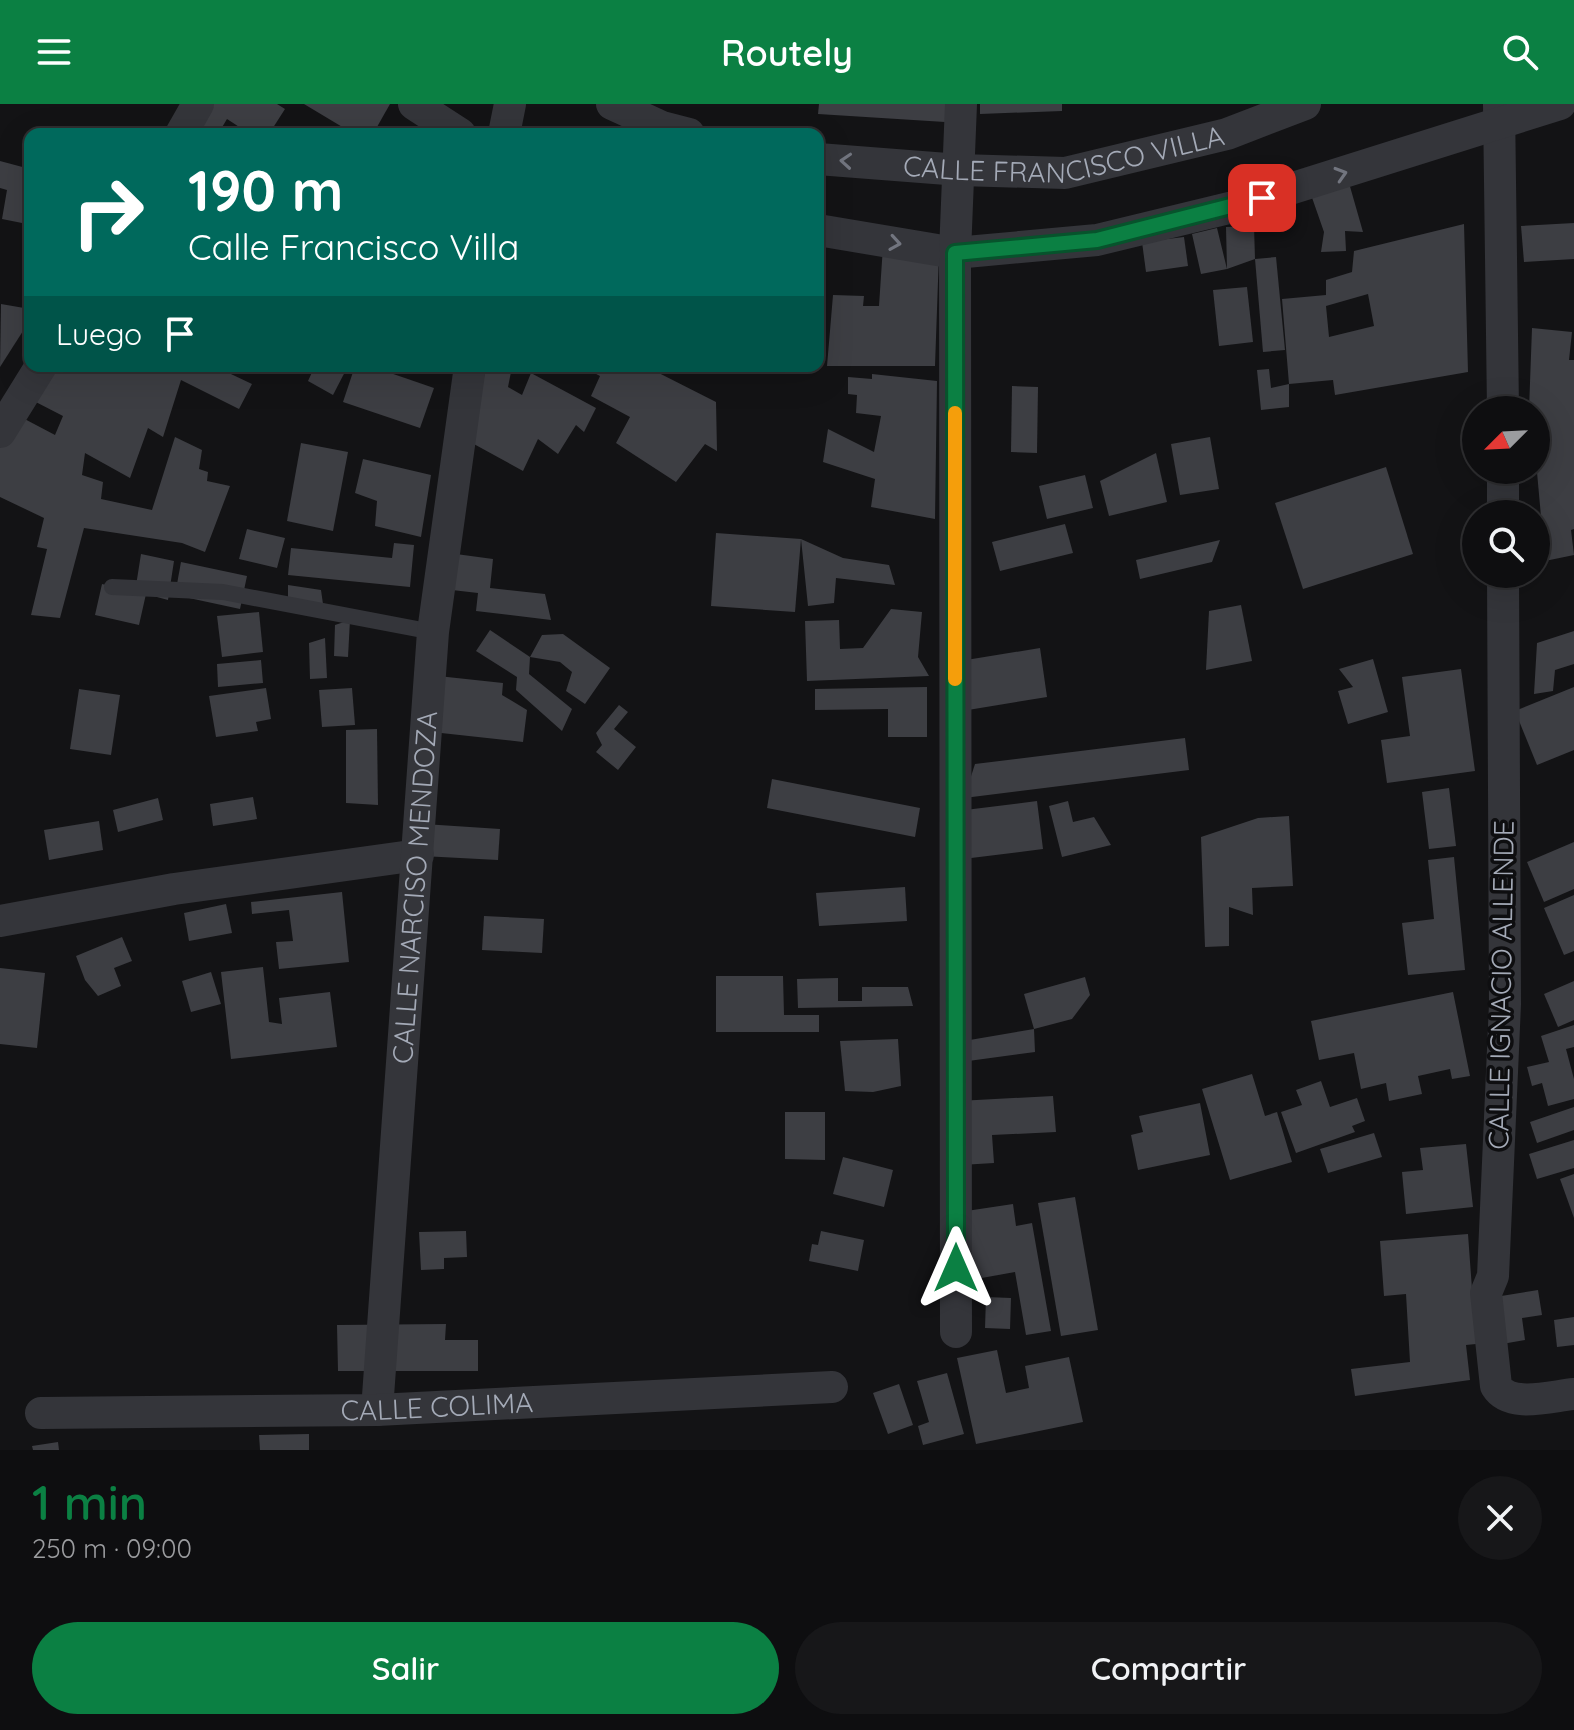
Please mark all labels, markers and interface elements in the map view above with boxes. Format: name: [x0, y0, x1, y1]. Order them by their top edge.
icon: menu: [32, 30, 76, 74]
text: Routely: [721, 30, 853, 75]
icon: search: [1498, 30, 1542, 74]
street label: CALLE FRANCISCO VILLA: [902, 117, 1227, 190]
one-way arrow: [839, 153, 852, 170]
text: 190 m: [188, 155, 343, 225]
icon: right: [56, 160, 160, 264]
pin: [1228, 164, 1296, 232]
one-way arrow: [1333, 167, 1347, 183]
icon: arrive: [1240, 176, 1284, 220]
text: Calle Francisco Villa: [188, 224, 519, 269]
one-way arrow: [888, 233, 902, 250]
icon: arrive: [158, 312, 202, 356]
text: Luego: [56, 315, 142, 353]
north arrow: [1462, 396, 1550, 484]
map controls: [1462, 396, 1550, 588]
button: search: [1462, 500, 1550, 588]
street label: CALLE NARCISO MENDOZA: [384, 710, 444, 1065]
street label: CALLE IGNACIO ALLENDE: [1480, 820, 1521, 1150]
position arrow: [914, 1226, 998, 1310]
street label: CALLE COLIMA: [340, 1384, 534, 1427]
text: 1 min: [32, 1472, 147, 1532]
button: close: [1458, 1476, 1542, 1560]
text: 250 m · 09:00: [32, 1532, 192, 1565]
button: Salir: [32, 1622, 779, 1714]
button: Compartir: [795, 1622, 1542, 1714]

